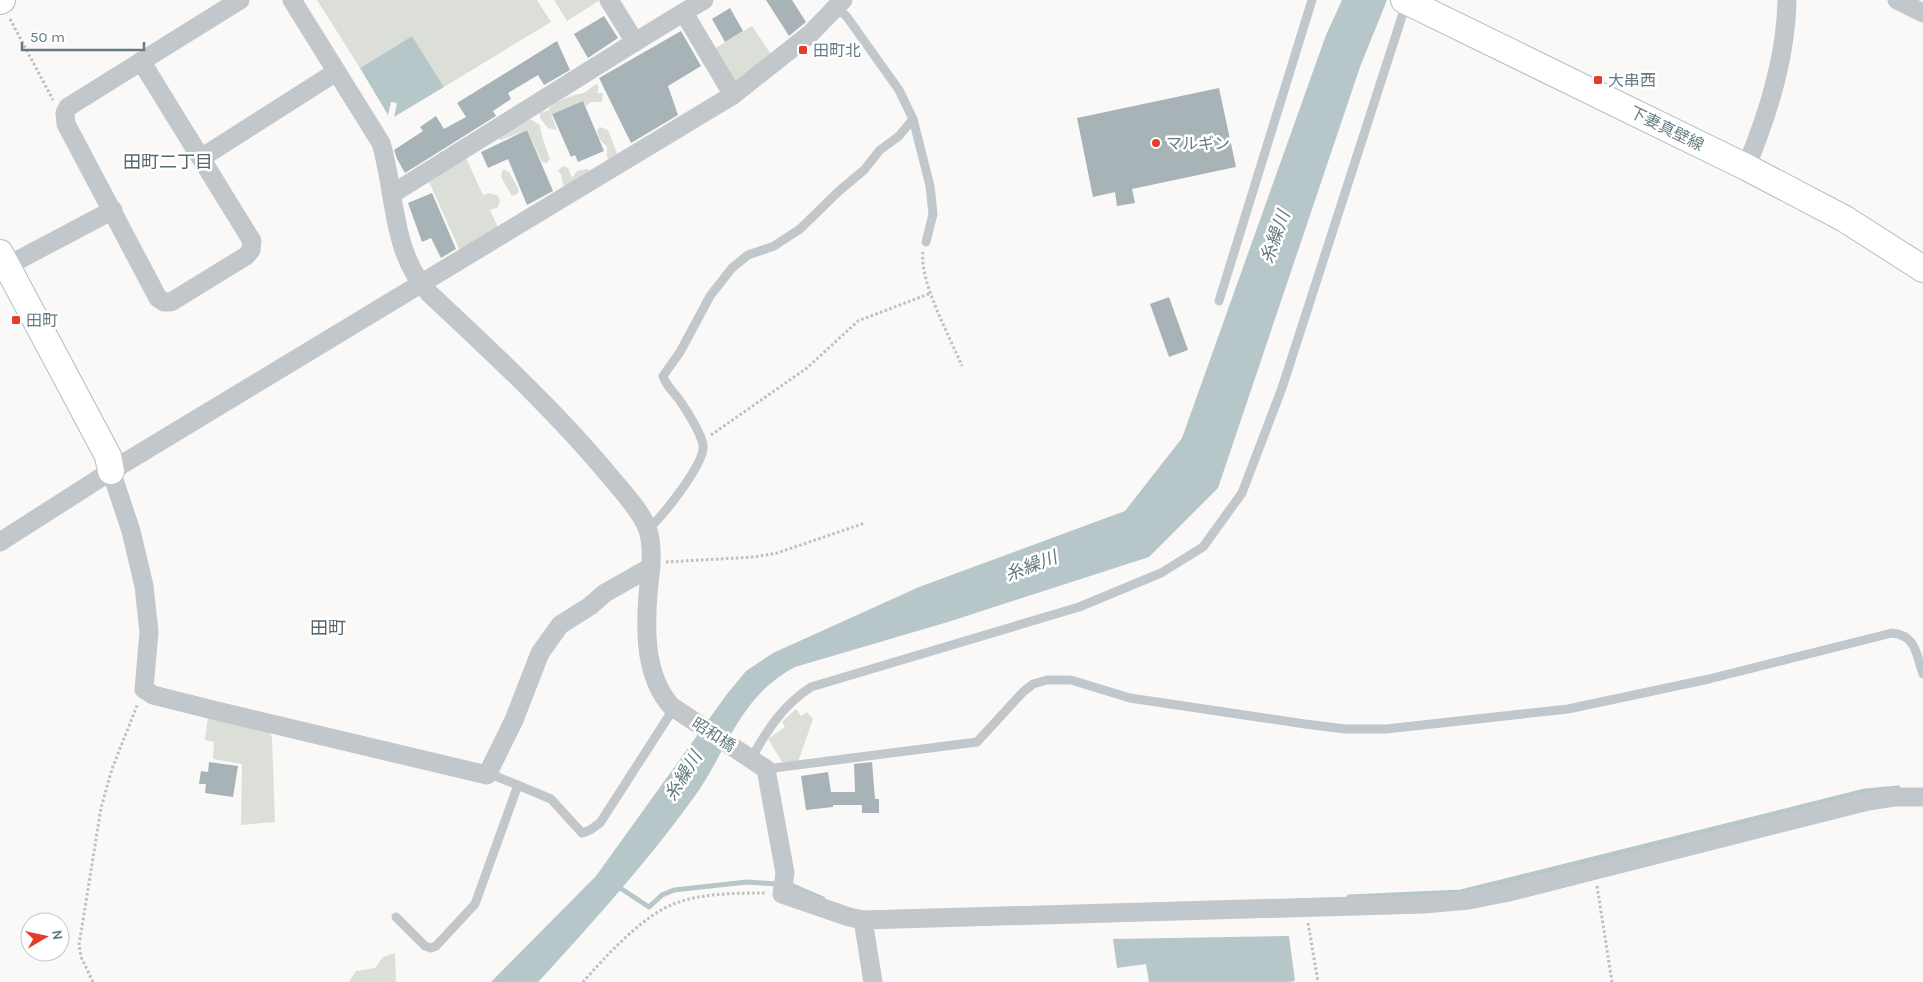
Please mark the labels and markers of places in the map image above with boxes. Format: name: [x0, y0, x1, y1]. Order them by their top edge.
place label: 田町北: [813, 41, 861, 60]
marker: 田町北: [797, 44, 809, 56]
place label: 大串西: [1608, 71, 1656, 90]
marker: 大串西: [1592, 74, 1604, 86]
place label: マルギン: [1166, 134, 1230, 153]
marker: マルギン: [1150, 137, 1162, 149]
place label: 田町: [26, 311, 58, 330]
marker: 田町: [10, 314, 22, 326]

